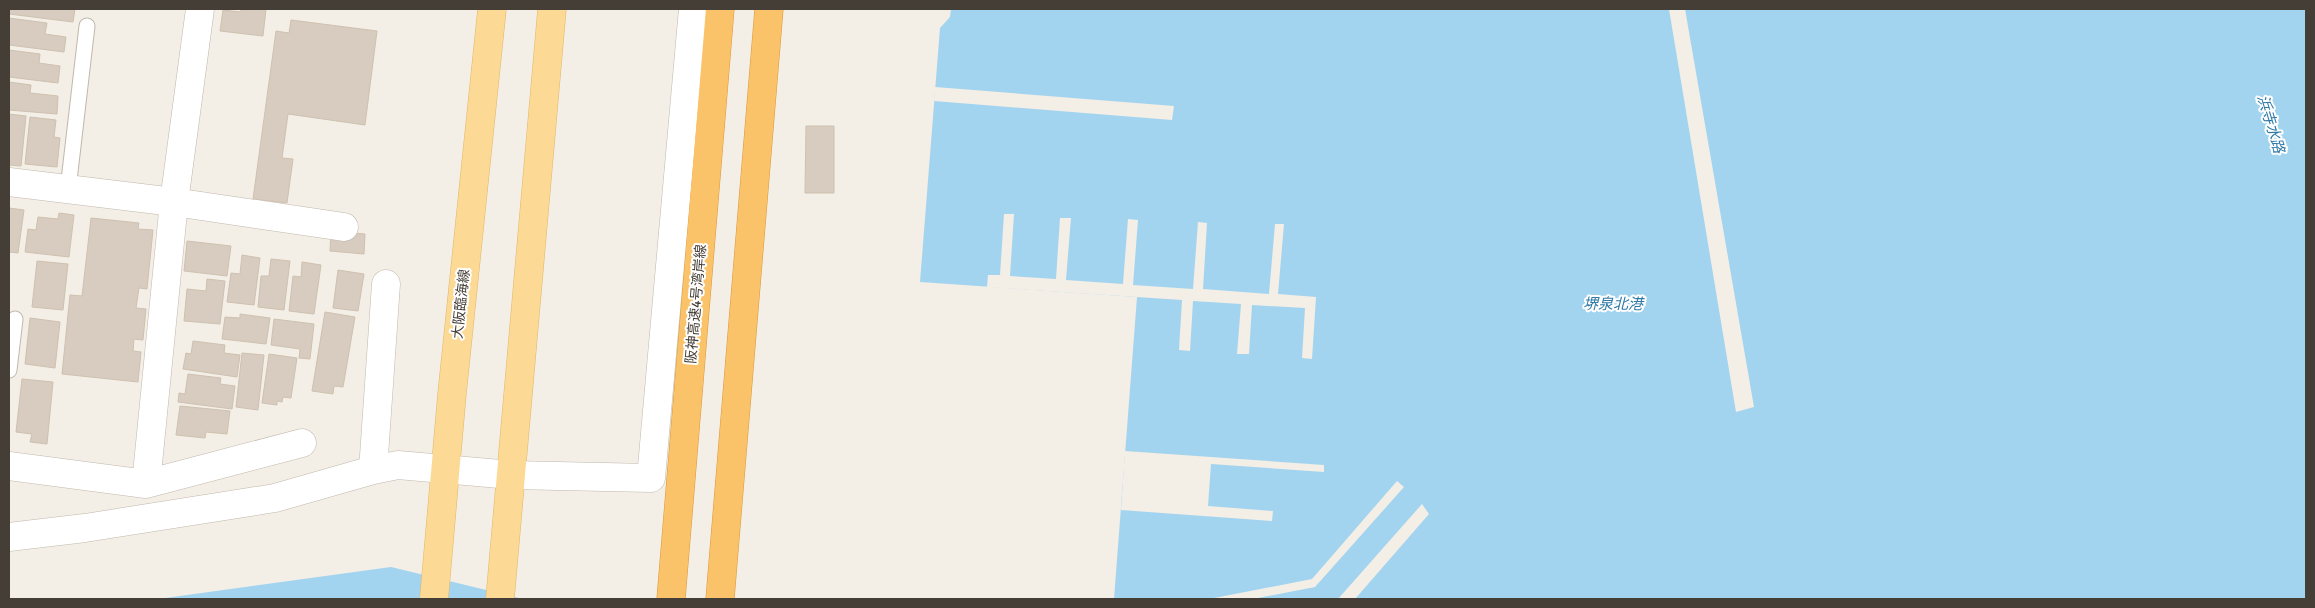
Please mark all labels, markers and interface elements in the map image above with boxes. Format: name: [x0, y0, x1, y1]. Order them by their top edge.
water label: 浜寺水路: [2254, 93, 2289, 157]
street label: 阪神高速4号湾岸線: [682, 244, 710, 364]
street label: 大阪臨海線: [449, 268, 473, 340]
water label: 堺泉北港: [1583, 295, 1645, 313]

